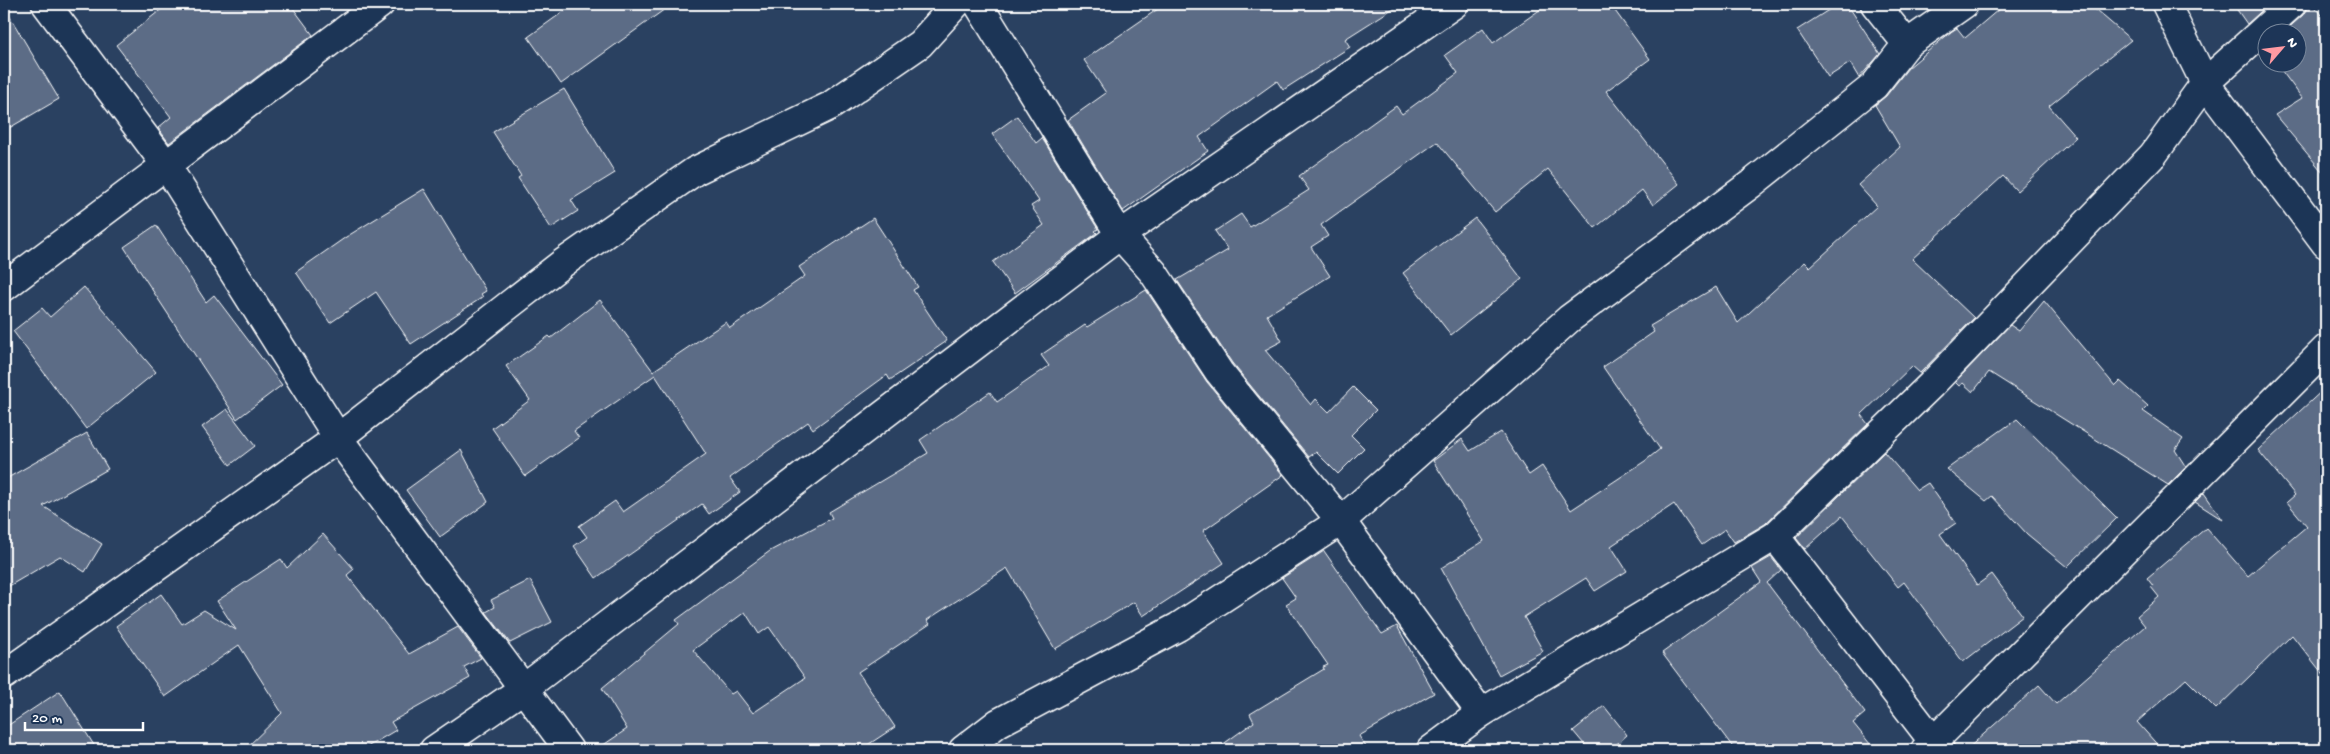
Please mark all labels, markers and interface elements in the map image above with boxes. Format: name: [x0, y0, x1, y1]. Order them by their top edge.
north arrow: [2258, 22, 2308, 72]
text: N: [2282, 35, 2301, 51]
scale bar: [25, 699, 142, 731]
text: 20 m: [32, 710, 62, 728]

